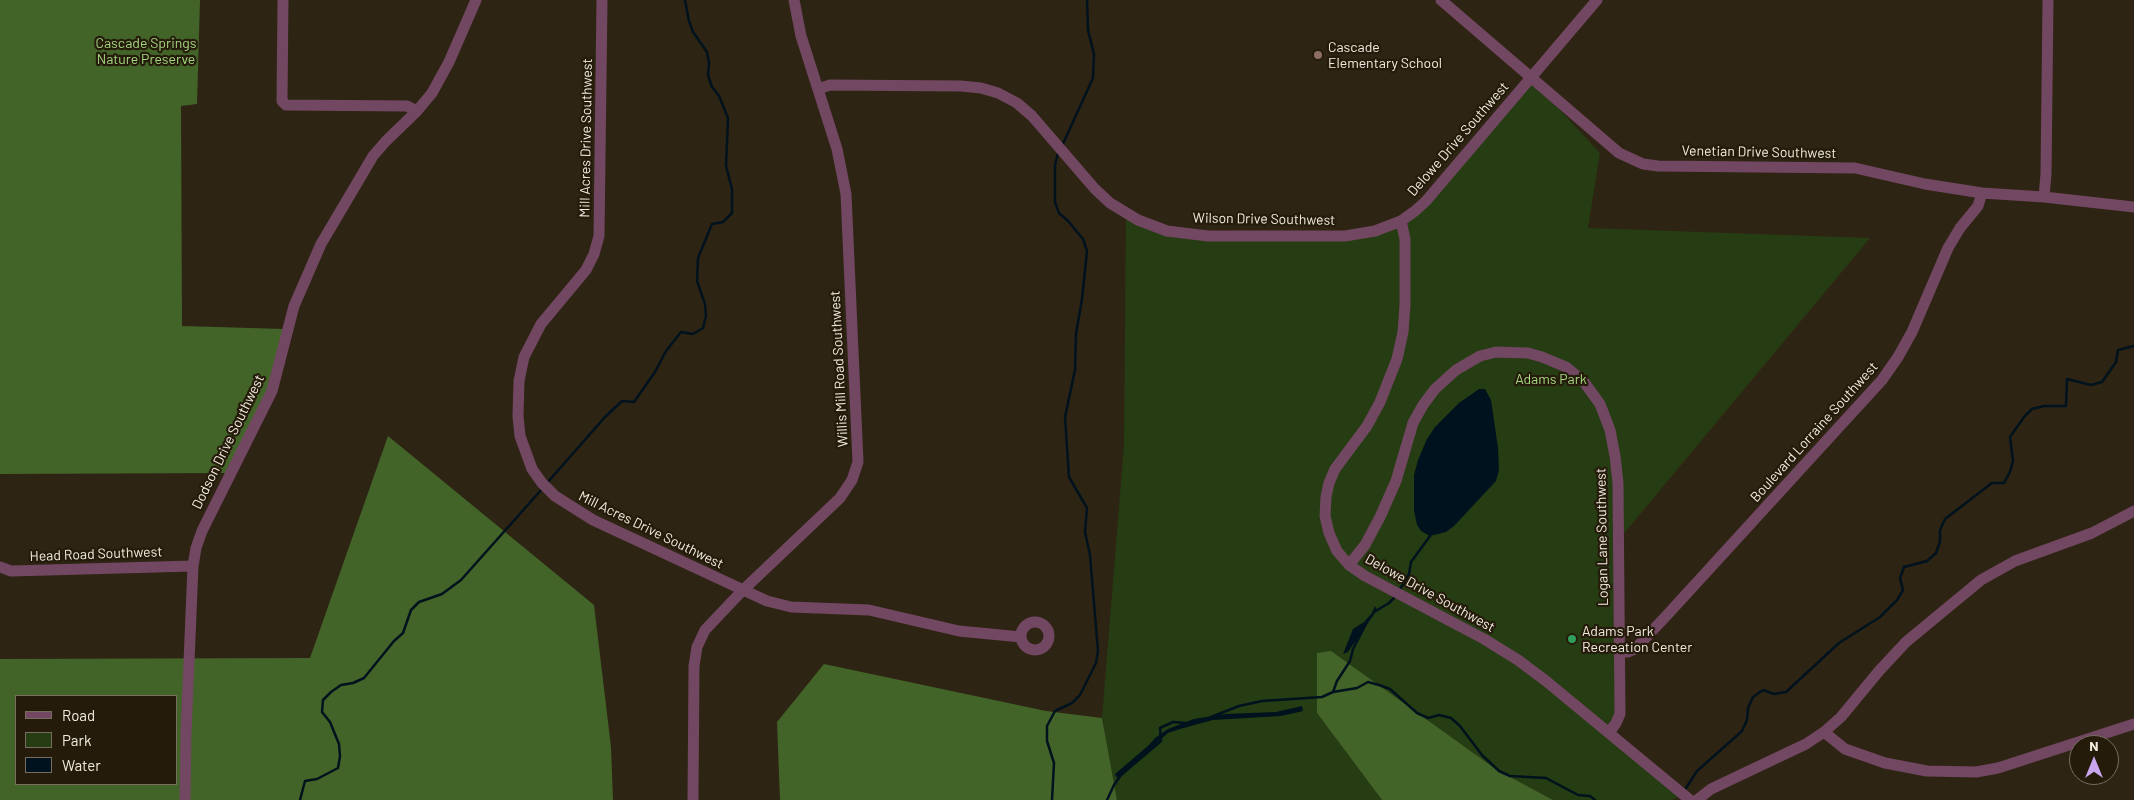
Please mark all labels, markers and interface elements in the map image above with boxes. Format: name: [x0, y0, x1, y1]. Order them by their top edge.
park label: Cascade Springs Nature Preserve: [96, 35, 196, 68]
place label: Cascade Elementary School: [1328, 39, 1442, 72]
marker: Cascade Elementary School: [1312, 49, 1324, 61]
street label: Mill Acres Drive Southwest: [576, 58, 596, 218]
street label: Delowe Drive Southwest: [1404, 79, 1512, 199]
street label: Venetian Drive Southwest: [1681, 142, 1837, 162]
street label: Wilson Drive Southwest: [1193, 209, 1335, 229]
street label: Willis Mill Road Southwest: [827, 290, 851, 448]
street label: Boulevard Lorraine Southwest: [1747, 359, 1881, 505]
park label: Adams Park: [1515, 371, 1587, 387]
street label: Dodson Drive Southwest: [188, 372, 268, 512]
street label: Logan Lane Southwest: [1592, 468, 1612, 606]
street label: Mill Acres Drive Southwest: [576, 488, 726, 572]
street label: Head Road Southwest: [29, 543, 163, 565]
street label: Delowe Drive Southwest: [1362, 550, 1498, 636]
place label: Adams Park Recreation Center: [1582, 623, 1692, 656]
marker: Adams Park Recreation Center: [1566, 633, 1578, 645]
legend: [15, 695, 178, 785]
text: Road: [62, 706, 95, 724]
text: Park: [62, 731, 91, 749]
north arrow: [2069, 735, 2119, 785]
text: N: [2089, 737, 2099, 754]
text: Water: [62, 756, 101, 774]

